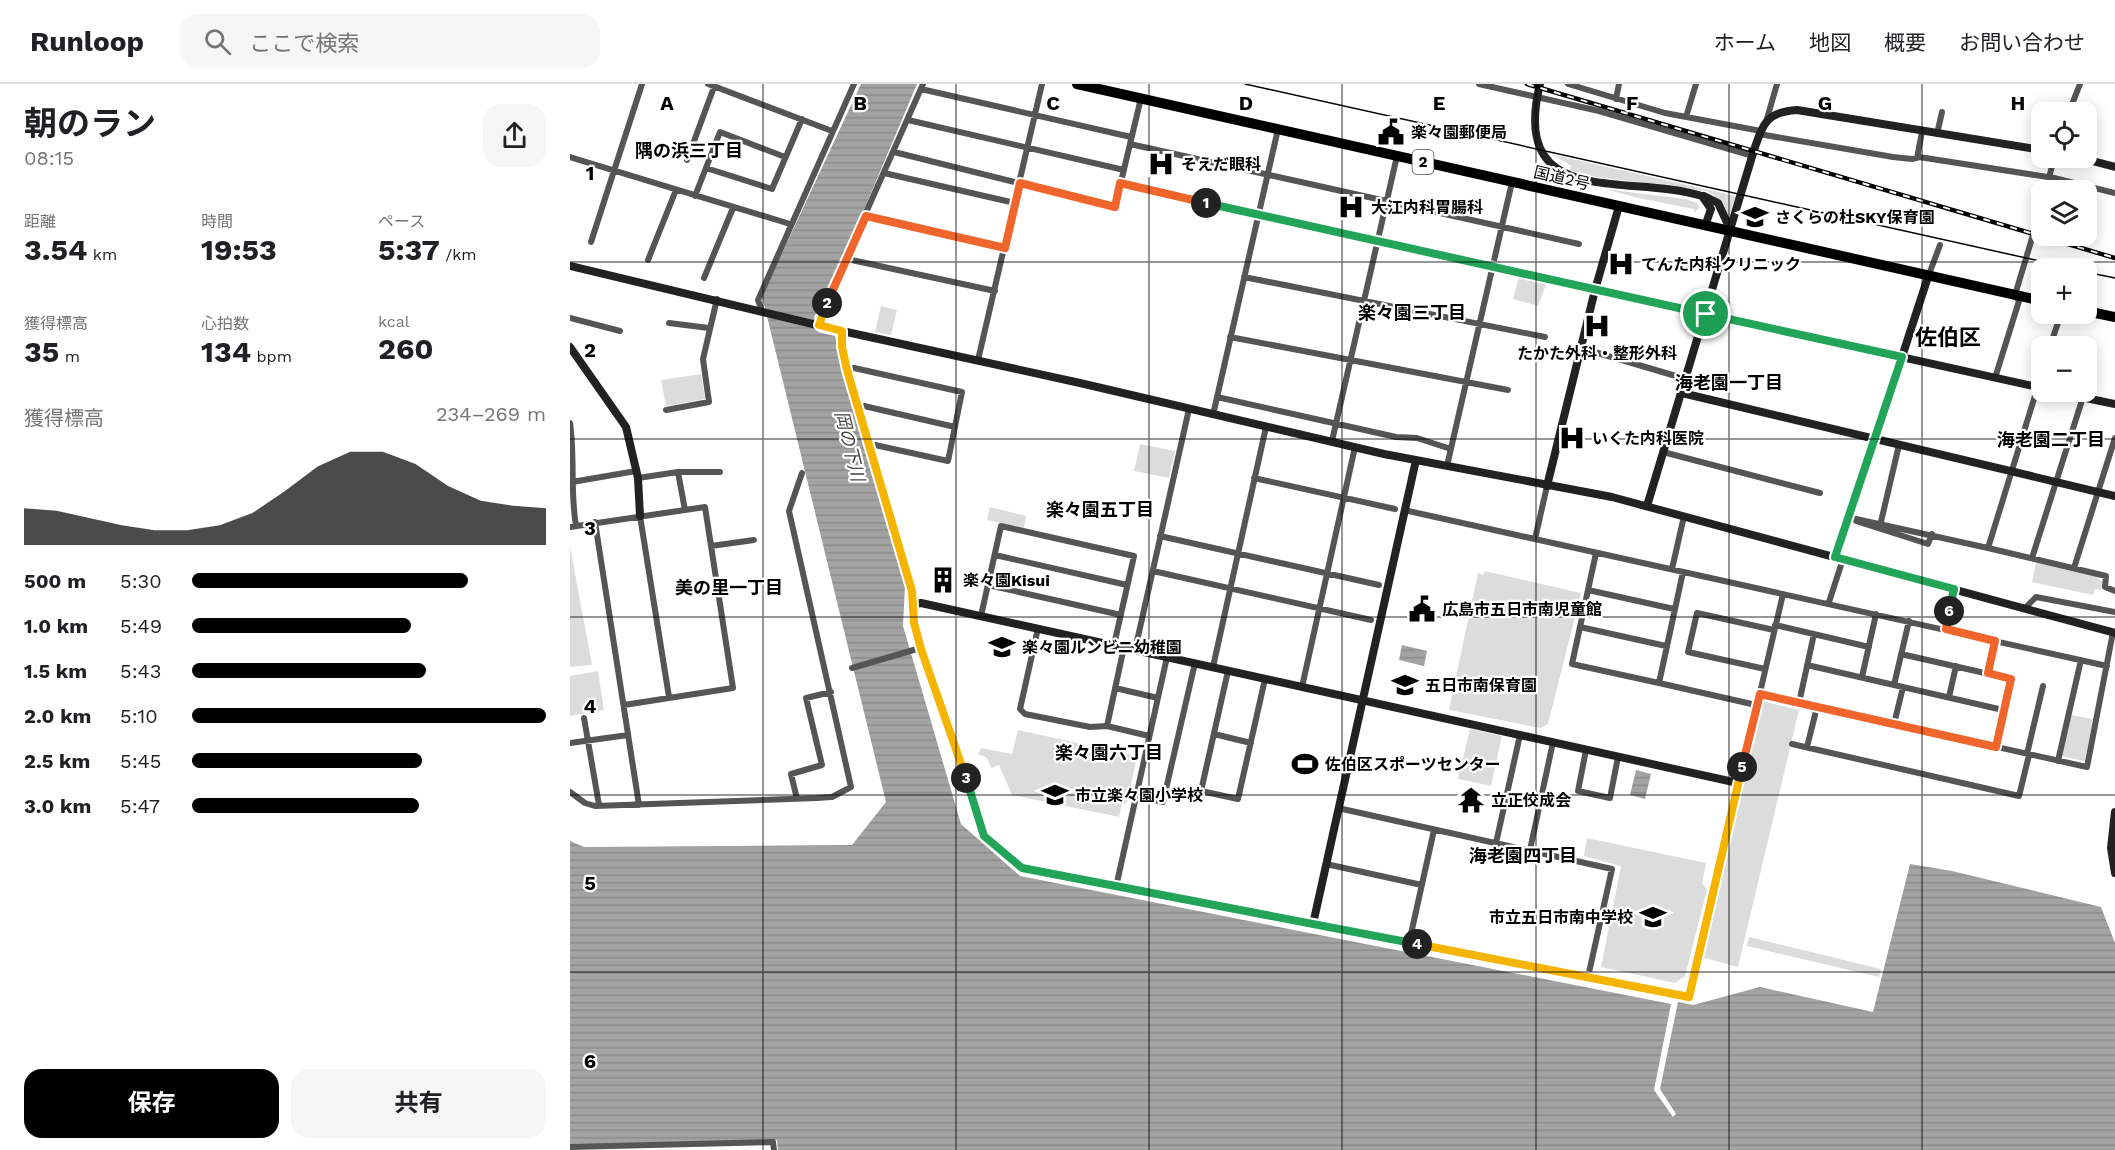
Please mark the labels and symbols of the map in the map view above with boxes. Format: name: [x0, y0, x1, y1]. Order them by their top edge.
text: A: [660, 91, 674, 115]
text: B: [853, 91, 867, 115]
text: C: [1046, 91, 1060, 115]
text: D: [1239, 91, 1253, 115]
text: E: [1433, 91, 1445, 115]
text: F: [1626, 91, 1638, 115]
text: G: [1818, 91, 1832, 115]
text: H: [2011, 91, 2025, 115]
public building icon: 楽々園郵便局: [1376, 117, 1406, 147]
place label: 楽々園郵便局: [1411, 123, 1507, 142]
district label: 隅の浜三丁目: [635, 140, 743, 161]
hospital icon: そえだ眼科: [1146, 149, 1176, 179]
road number: 2: [1412, 150, 1434, 174]
place label: そえだ眼科: [1181, 155, 1261, 174]
text: 1: [586, 161, 594, 185]
street label: 国道2号: [1532, 162, 1592, 194]
pin: 1: [1191, 188, 1221, 218]
hospital icon: 大江内科胃腸科: [1336, 192, 1366, 222]
place label: 大江内科胃腸科: [1371, 198, 1483, 217]
school or university icon: さくらの杜SKY保育園: [1740, 202, 1770, 232]
place label: さくらの杜SKY保育園: [1775, 208, 1935, 227]
hospital icon: てんた内科クリニック: [1606, 249, 1636, 279]
place label: てんた内科クリニック: [1641, 255, 1801, 274]
pin: 2: [812, 288, 842, 318]
pin: [1680, 288, 1731, 339]
district label: 楽々園三丁目: [1358, 302, 1466, 323]
hospital icon: たかた外科・整形外科: [1582, 311, 1612, 341]
district label: 佐伯区: [1915, 325, 1981, 350]
text: 2: [584, 338, 596, 362]
place label: たかた外科・整形外科: [1517, 344, 1677, 363]
district label: 海老園一丁目: [1675, 372, 1783, 393]
water label: 岡の下川: [831, 409, 869, 485]
hospital icon: いくた内科医院: [1557, 423, 1587, 453]
place label: いくた内科医院: [1592, 429, 1704, 448]
district label: 海老園二丁目: [1997, 429, 2105, 450]
district label: 楽々園五丁目: [1046, 499, 1154, 520]
text: 3: [584, 516, 596, 540]
building icon: 楽々園Kisui: [928, 565, 958, 595]
place label: 楽々園Kisui: [963, 571, 1050, 590]
district label: 美の里一丁目: [675, 577, 783, 598]
public building icon: 広島市五日市南児童館: [1407, 594, 1437, 624]
pin: 6: [1934, 596, 1964, 626]
place label: 広島市五日市南児童館: [1442, 600, 1602, 619]
school or university icon: 楽々園ルンビニ幼稚園: [987, 632, 1017, 662]
place label: 楽々園ルンビニ幼稚園: [1022, 638, 1182, 657]
school or university icon: 五日市南保育園: [1390, 670, 1420, 700]
place label: 五日市南保育園: [1425, 676, 1537, 695]
text: 4: [584, 694, 597, 718]
district label: 楽々園六丁目: [1055, 742, 1163, 763]
sports icon: 佐伯区スポーツセンター: [1290, 749, 1320, 779]
pin: 5: [1727, 752, 1757, 782]
place label: 佐伯区スポーツセンター: [1324, 755, 1501, 774]
pin: 3: [951, 763, 981, 793]
school or university icon: 市立楽々園小学校: [1040, 780, 1070, 810]
temple icon: 立正佼成会: [1456, 785, 1486, 815]
place label: 市立楽々園小学校: [1075, 786, 1203, 805]
place label: 立正佼成会: [1491, 791, 1571, 810]
district label: 海老園四丁目: [1469, 845, 1577, 866]
text: 5: [584, 871, 596, 895]
school or university icon: 市立五日市南中学校: [1638, 902, 1668, 932]
place label: 市立五日市南中学校: [1489, 908, 1633, 927]
pin: 4: [1402, 929, 1432, 959]
text: 6: [584, 1049, 596, 1073]

